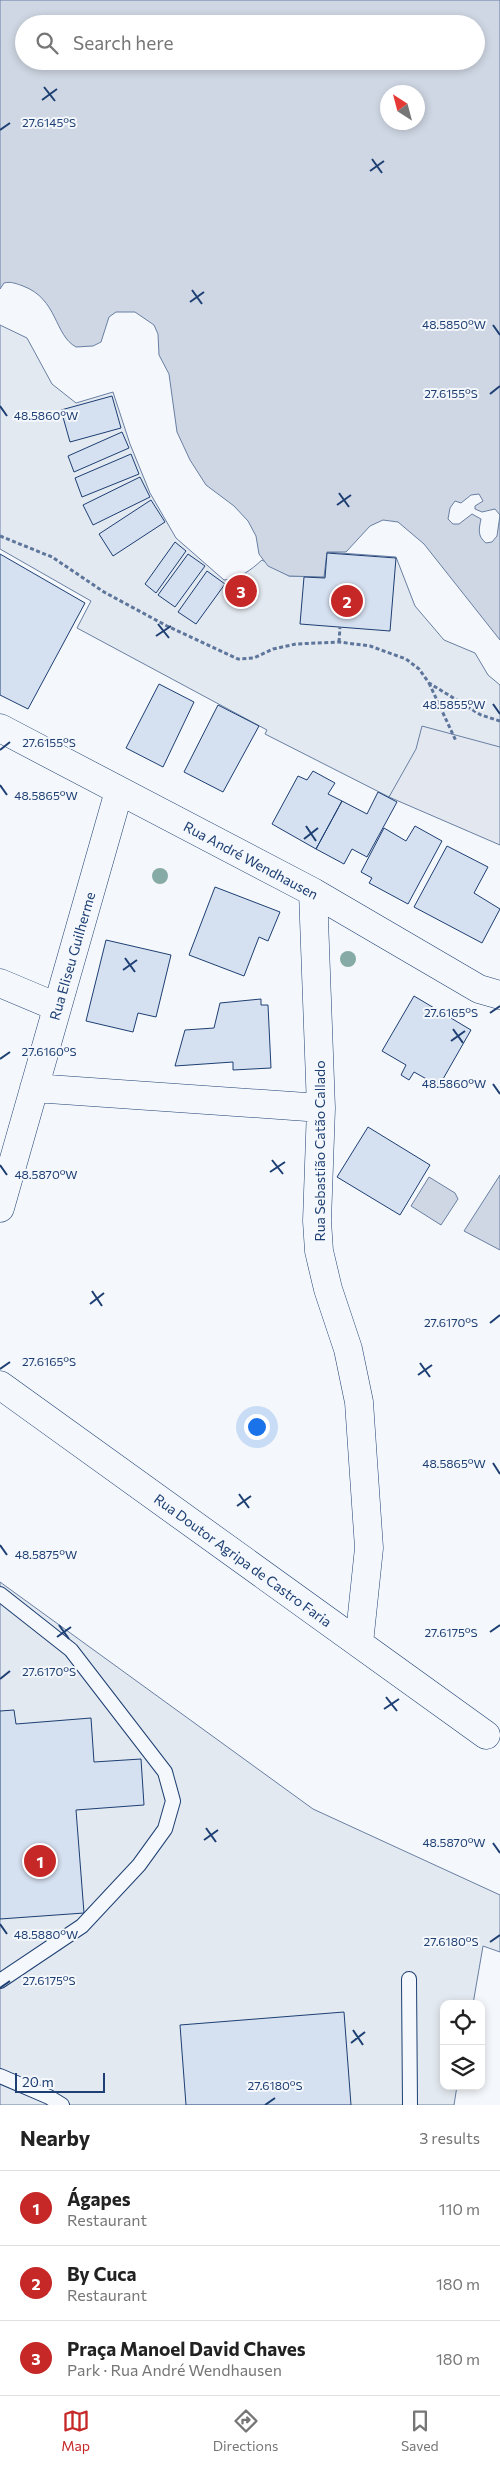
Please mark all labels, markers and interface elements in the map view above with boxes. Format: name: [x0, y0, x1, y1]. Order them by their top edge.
search box: [15, 15, 485, 70]
icon: search: [33, 29, 61, 57]
text: Search here: [73, 31, 173, 54]
north arrow: [380, 85, 425, 130]
text: 27.6145°S: [22, 115, 76, 129]
text: 48.5850°W: [422, 317, 486, 331]
text: 27.6155°S: [424, 386, 478, 400]
text: 48.5860°W: [14, 408, 78, 422]
pin: 3: [225, 572, 257, 610]
pin: 2: [331, 582, 363, 620]
text: 48.5855°W: [423, 697, 485, 711]
text: 27.6155°S: [22, 735, 76, 749]
text: 48.5865°W: [14, 788, 78, 802]
street label: Rua André Wendhausen: [181, 817, 321, 903]
street label: Rua Eliseu Guilherme: [46, 890, 98, 1022]
text: 27.6165°S: [424, 1005, 478, 1019]
text: 27.6160°S: [22, 1044, 76, 1058]
street label: Rua Sebastião Catão Callado: [311, 1060, 328, 1242]
text: 48.5860°W: [422, 1076, 486, 1090]
text: 48.5870°W: [14, 1167, 78, 1181]
text: 27.6170°S: [424, 1315, 478, 1329]
text: 27.6165°S: [22, 1354, 76, 1368]
your location: [244, 1414, 270, 1440]
text: 48.5865°W: [422, 1456, 486, 1470]
street label: Rua Doutor Agripa de Castro Faria: [151, 1490, 335, 1630]
text: 48.5875°W: [15, 1547, 77, 1561]
text: 27.6175°S: [424, 1625, 478, 1639]
text: 27.6170°S: [22, 1664, 76, 1678]
text: 48.5870°W: [422, 1835, 486, 1849]
pin: 1: [24, 1842, 56, 1880]
text: 48.5880°W: [14, 1927, 78, 1941]
text: 27.6180°S: [424, 1934, 478, 1948]
text: 27.6175°S: [22, 1973, 76, 1987]
map controls: [440, 2000, 485, 2090]
button: locate: [440, 2000, 485, 2045]
button: layers: [440, 2045, 485, 2090]
scale bar: [15, 2070, 105, 2093]
text: 20 m: [22, 2073, 54, 2090]
text: 27.6180°S: [248, 2078, 302, 2092]
text: Nearby: [20, 2125, 90, 2150]
text: 3 results: [419, 2128, 480, 2147]
text: Ágapes: [67, 2187, 131, 2210]
text: 1: [32, 2199, 40, 2218]
text: 110 m: [439, 2199, 480, 2218]
text: Restaurant: [67, 2210, 147, 2229]
text: By Cuca: [67, 2262, 136, 2285]
text: 2: [31, 2274, 41, 2293]
text: 180 m: [436, 2274, 480, 2293]
text: Restaurant: [67, 2285, 147, 2304]
text: Praça Manoel David Chaves: [67, 2337, 306, 2360]
text: 3: [31, 2349, 41, 2368]
text: 180 m: [436, 2349, 480, 2368]
text: Park · Rua André Wendhausen: [67, 2360, 282, 2379]
tab: Map: [61, 2407, 90, 2454]
tab: Directions: [213, 2407, 278, 2454]
tab: Saved: [401, 2407, 439, 2454]

